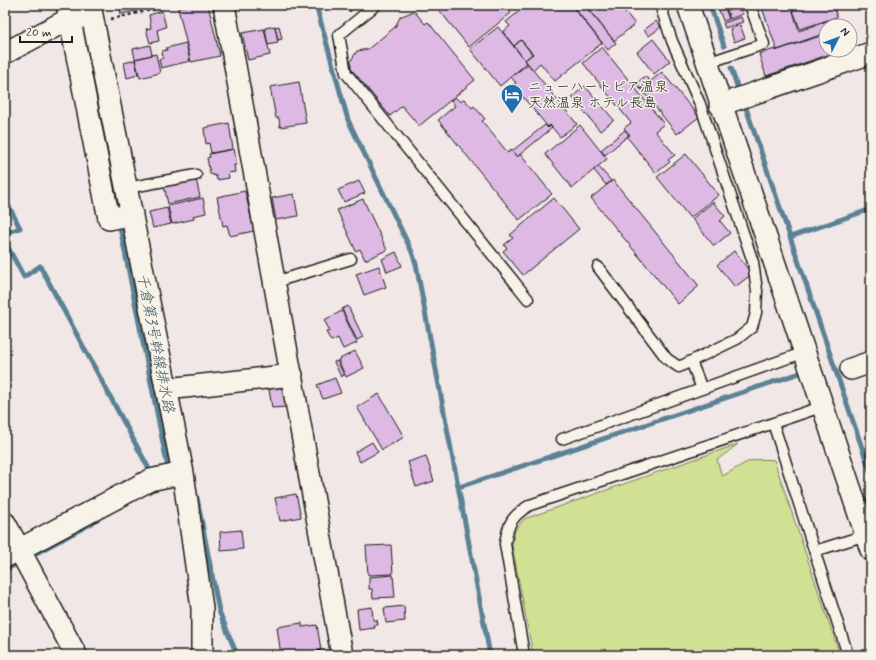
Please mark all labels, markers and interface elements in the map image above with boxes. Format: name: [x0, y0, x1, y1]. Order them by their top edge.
scale bar: [20, 18, 72, 44]
north arrow: [818, 18, 858, 58]
text: 20 m: [26, 25, 52, 41]
text: N: [837, 25, 852, 39]
place label: ニューハートピア温泉 天然温泉 ホテル長島: [528, 78, 668, 112]
hotel icon: ニューハートピア温泉 天然温泉 ホテル長島: [499, 82, 525, 115]
water label: 千倉第3号幹線排水路: [132, 272, 179, 415]

